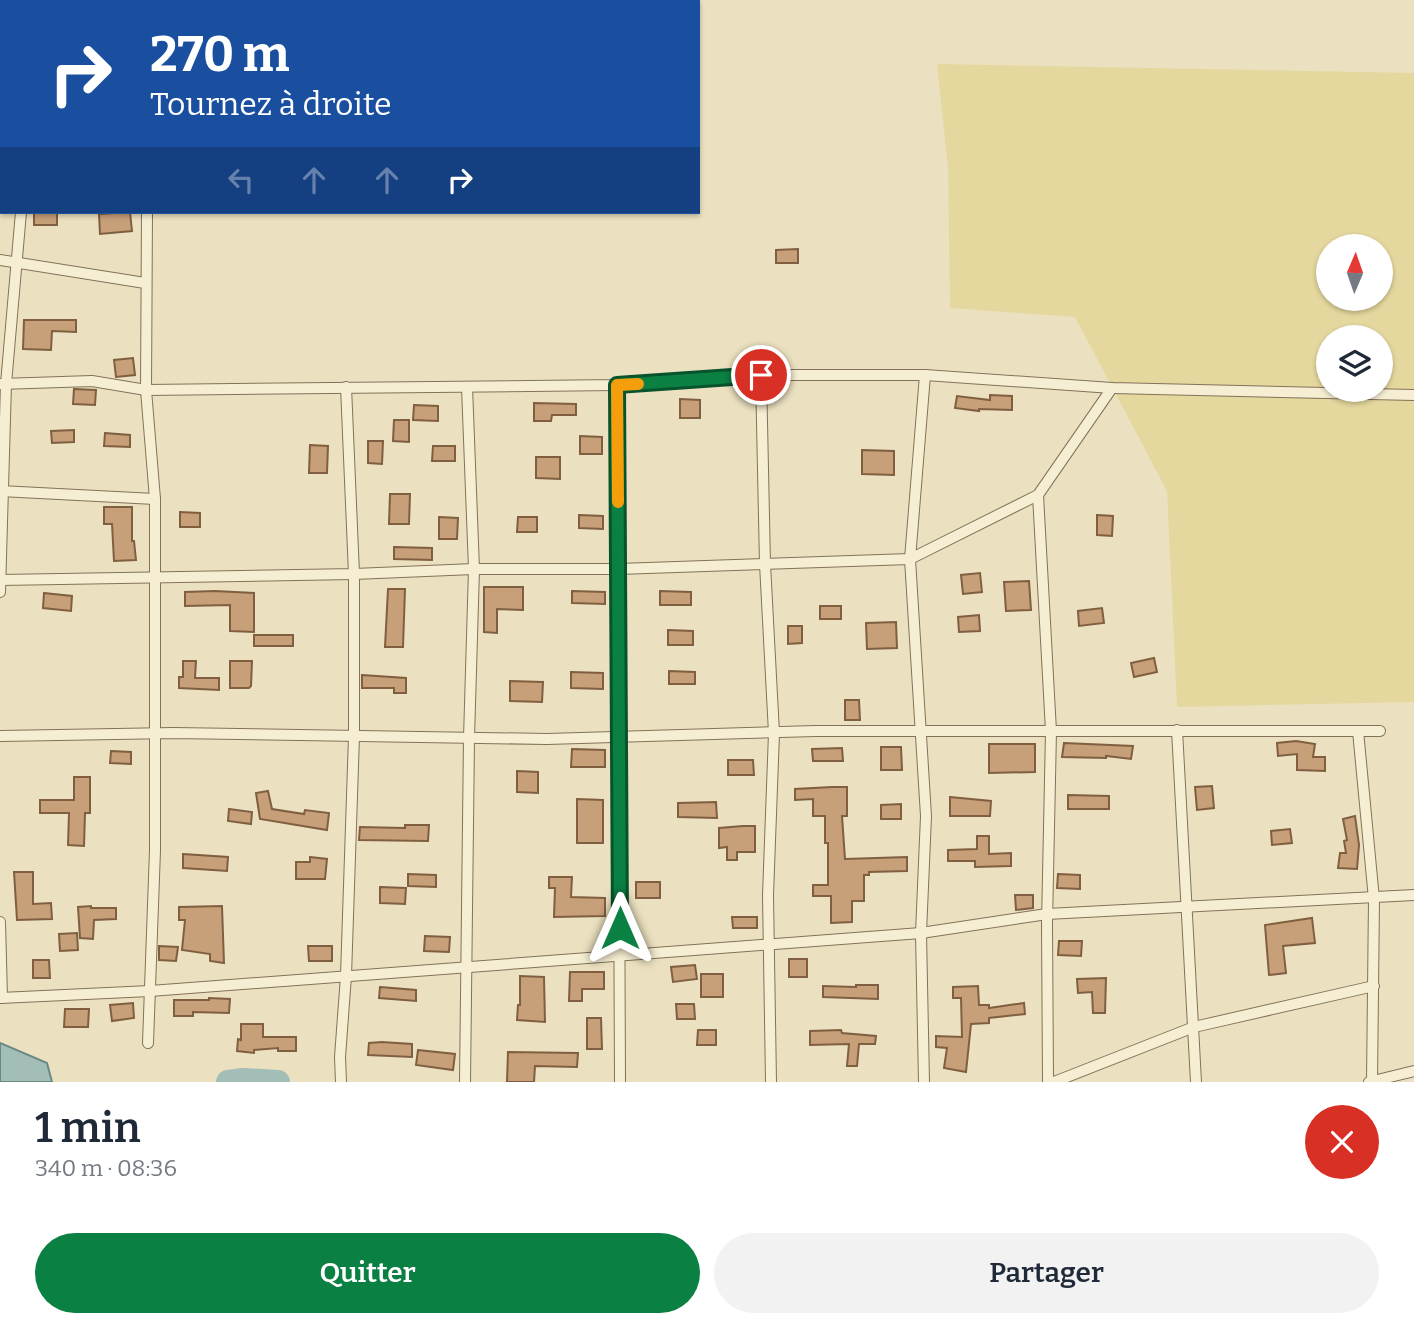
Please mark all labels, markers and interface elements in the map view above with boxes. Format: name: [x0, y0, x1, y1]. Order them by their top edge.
text: 270 m: [150, 25, 290, 84]
icon: right: [35, 28, 126, 119]
text: Tournez à droite: [150, 85, 392, 123]
icon: left: [222, 161, 260, 199]
icon: ahead: [295, 161, 333, 199]
icon: ahead: [368, 161, 406, 199]
icon: right: [441, 161, 479, 199]
north arrow: [1316, 234, 1393, 312]
map controls: [1316, 234, 1393, 402]
button: layers: [1316, 325, 1393, 402]
pin: [731, 345, 791, 405]
icon: arrive: [742, 356, 780, 394]
position arrow: [583, 891, 657, 965]
text: 1 min: [35, 1103, 141, 1153]
button: close: [1305, 1105, 1379, 1179]
text: 340 m · 08:36: [35, 1154, 177, 1182]
button: Quitter: [35, 1233, 700, 1313]
button: Partager: [714, 1233, 1379, 1313]

